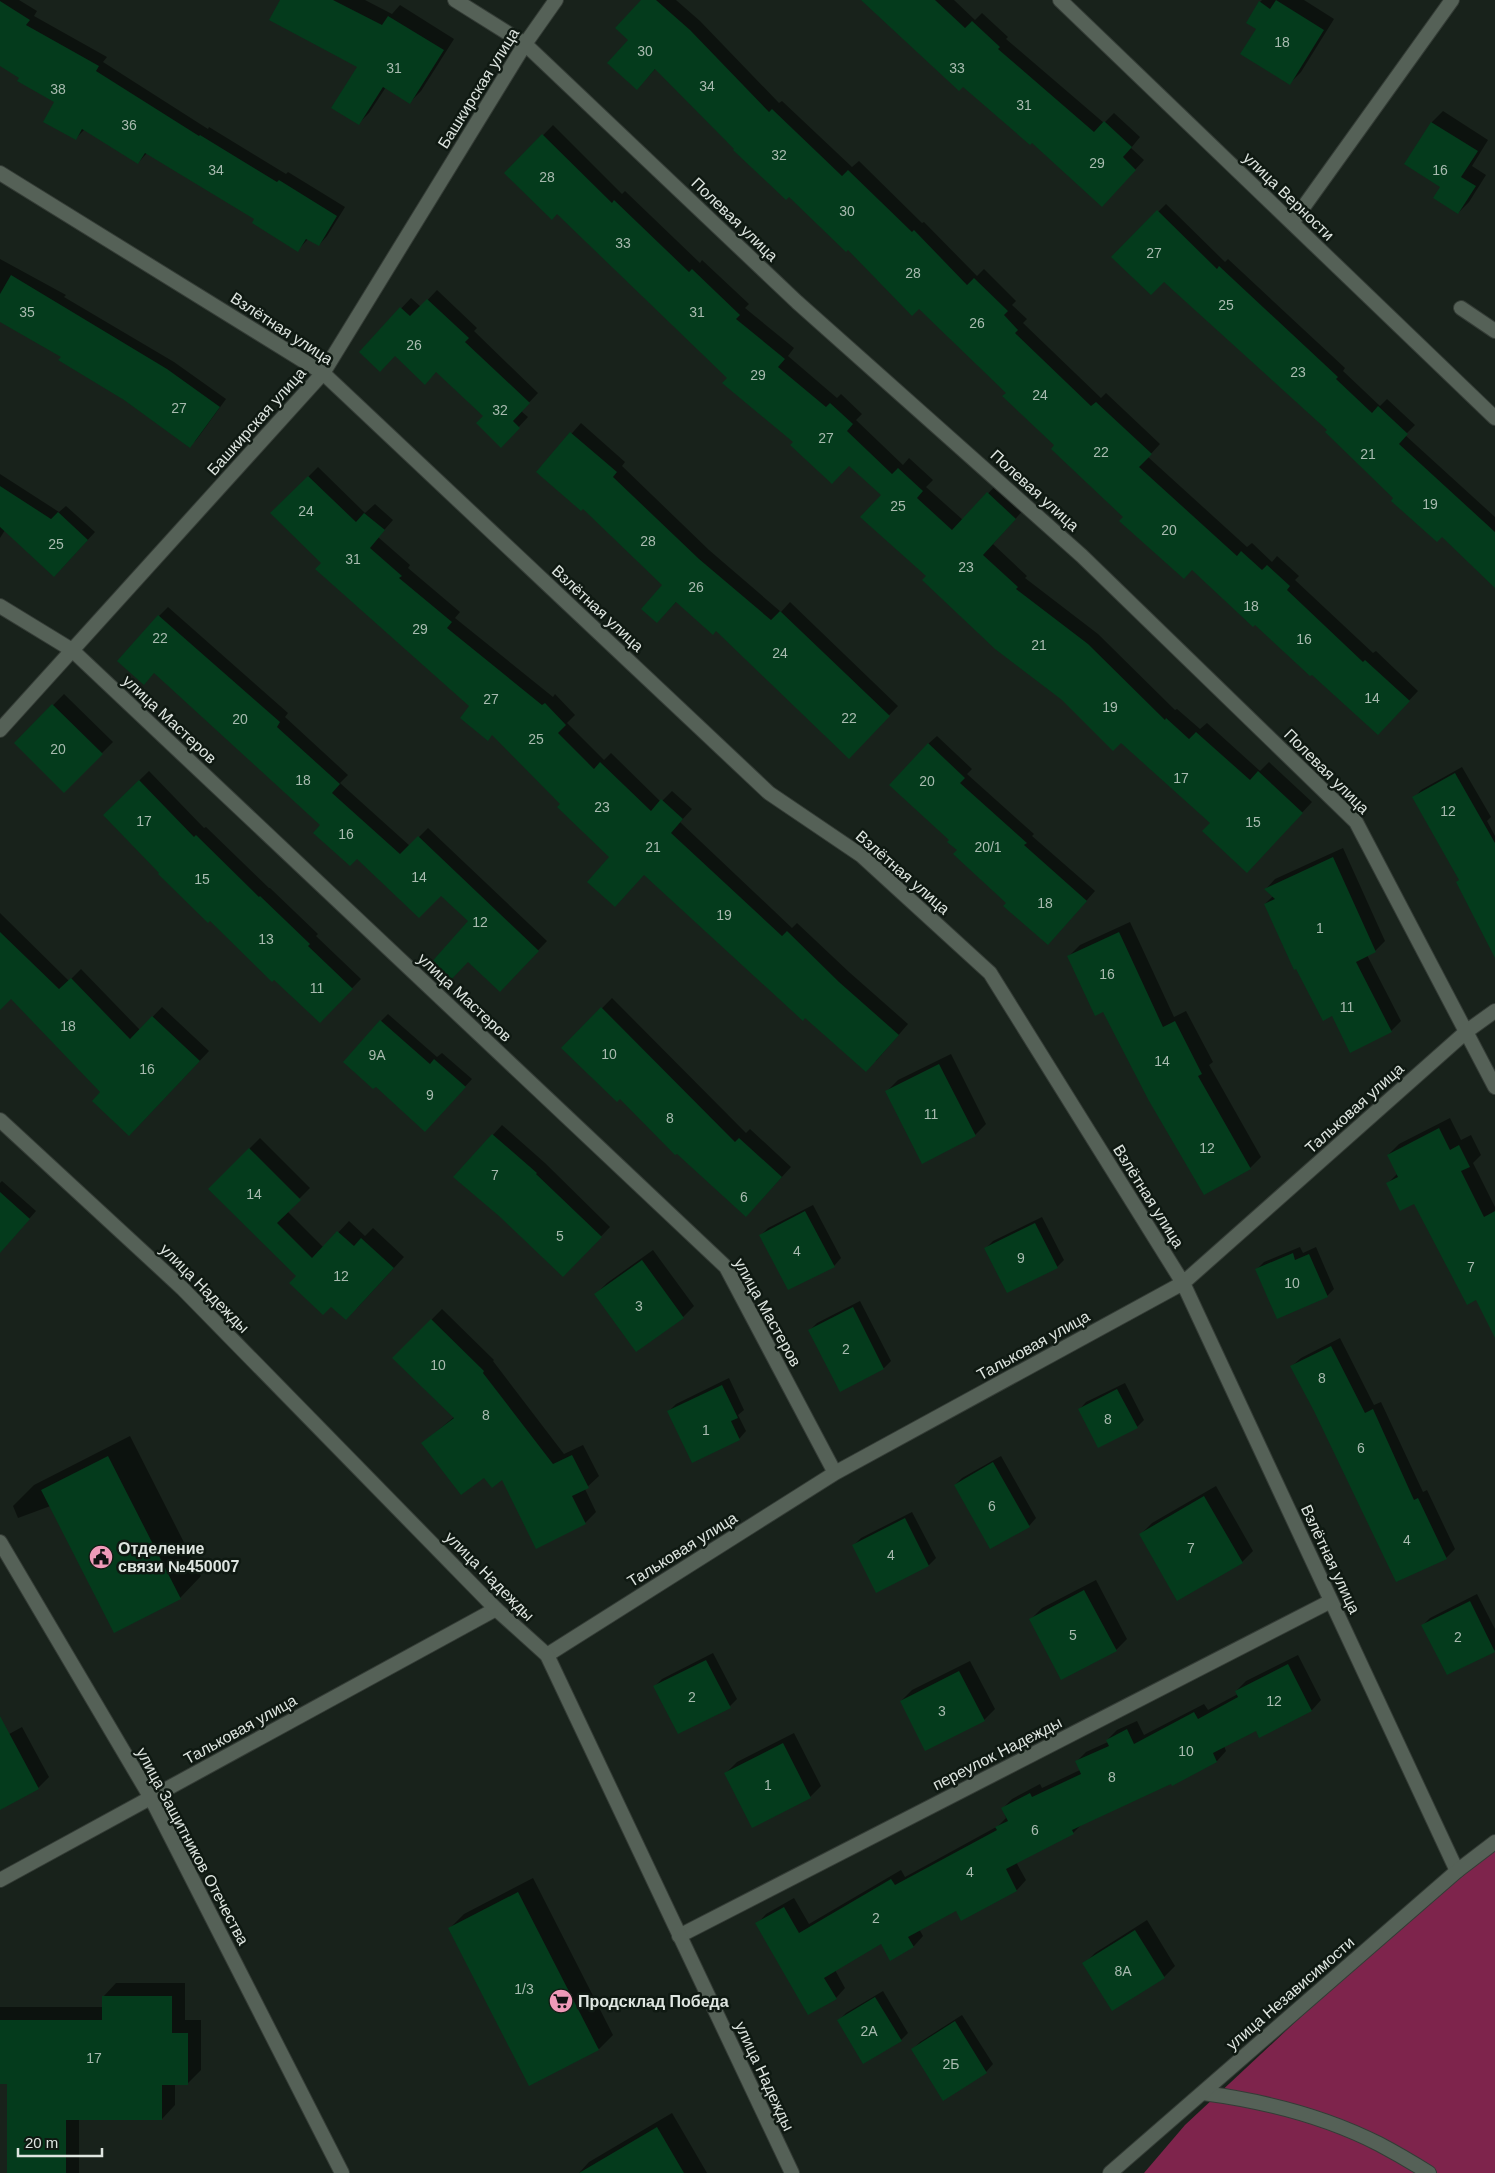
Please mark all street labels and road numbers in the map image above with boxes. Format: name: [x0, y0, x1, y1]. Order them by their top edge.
street label: Башкирская улица: [435, 25, 522, 151]
street label: улица Верности: [1240, 149, 1337, 244]
street label: Полевая улица: [688, 174, 781, 265]
street label: Взлётная улица: [228, 289, 336, 368]
street label: Башкирская улица: [204, 364, 309, 478]
street label: Полевая улица: [987, 446, 1082, 534]
street label: Взлётная улица: [549, 562, 647, 655]
street label: улица Мастеров: [120, 672, 220, 767]
street label: Полевая улица: [1281, 726, 1373, 817]
street label: Взлётная улица: [852, 827, 953, 918]
street label: улица Мастеров: [415, 950, 515, 1045]
street label: Тальковая улица: [1302, 1060, 1407, 1157]
street label: Взлётная улица: [1110, 1142, 1187, 1251]
street label: улица Надежды: [157, 1240, 253, 1336]
street label: улица Мастеров: [731, 1255, 804, 1369]
street label: Тальковая улица: [974, 1307, 1093, 1383]
street label: Взлётная улица: [1298, 1502, 1363, 1616]
street label: Тальковая улица: [624, 1509, 740, 1590]
street label: улица Надежды: [442, 1528, 538, 1624]
street label: Тальковая улица: [181, 1691, 300, 1767]
street label: переулок Надежды: [930, 1713, 1065, 1793]
street label: улица Защитников Отечества: [133, 1745, 252, 1948]
street label: улица Независимости: [1223, 1933, 1358, 2053]
street label: улица Надежды: [732, 2019, 797, 2133]

